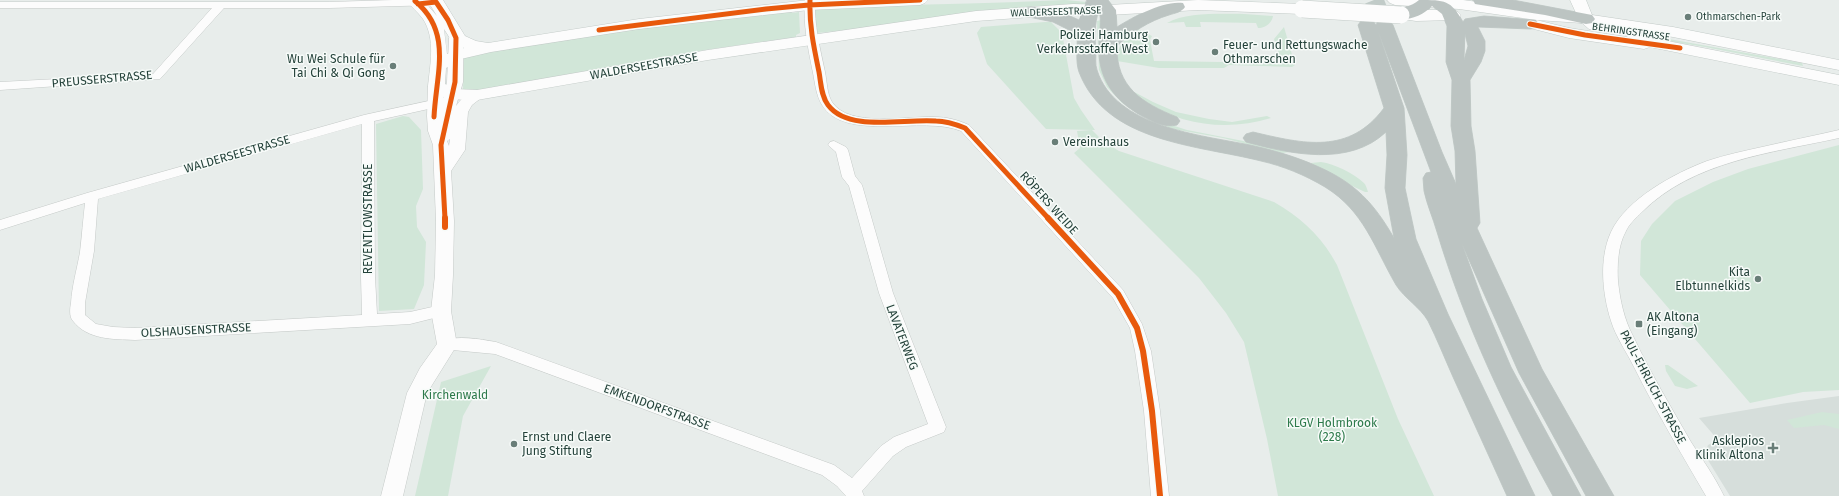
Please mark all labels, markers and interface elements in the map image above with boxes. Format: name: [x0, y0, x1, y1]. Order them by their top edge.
street label: WALDERSEESTRASSE: [1010, 4, 1102, 20]
place label: Othmarschen-Park: [1696, 11, 1781, 23]
marker: Othmarschen-Park: [1683, 12, 1693, 22]
street label: BEHRINGSTRASSE: [1591, 21, 1671, 43]
place label: Polizei Hamburg Verkehrsstaffel West: [1037, 28, 1149, 56]
marker: Polizei Hamburg Verkehrsstaffel West: [1151, 37, 1161, 47]
place label: Feuer- und Rettungswache Othmarschen: [1223, 38, 1367, 66]
marker: Feuer- und Rettungswache Othmarschen: [1210, 47, 1220, 57]
street label: WALDERSEESTRASSE: [589, 50, 699, 82]
place label: Wu Wei Schule für Tai Chi & Qi Gong: [287, 52, 386, 80]
marker: Wu Wei Schule für Tai Chi & Qi Gong: [388, 61, 398, 71]
street label: PREUSSERSTRASSE: [51, 68, 153, 90]
street label: WALDERSEESTRASSE: [183, 132, 291, 176]
place label: Vereinshaus: [1063, 135, 1129, 149]
marker: Vereinshaus: [1050, 137, 1060, 147]
street label: REVENTLOWSTRASSE: [361, 164, 375, 274]
street label: RÖPERS WEIDE: [1017, 167, 1082, 237]
place label: Kita Elbtunnelkids: [1675, 265, 1750, 293]
marker: Kita Elbtunnelkids: [1753, 274, 1763, 284]
street label: LAVATERWEG: [883, 302, 921, 372]
place label: AK Altona (Eingang): [1647, 310, 1699, 338]
marker: AK Altona (Eingang): [1634, 319, 1644, 329]
street label: OLSHAUSENSTRASSE: [140, 320, 252, 340]
street label: PAUL-EHRLICH-STRASSE: [1617, 328, 1689, 446]
street label: EMKENDORFSTRASSE: [602, 381, 712, 433]
park label: Kirchenwald: [422, 388, 488, 402]
park label: KLGV Holmbrook (228): [1287, 416, 1378, 444]
place label: Ernst und Claere Jung Stiftung: [522, 430, 611, 458]
place label: Asklepios Klinik Altona: [1695, 434, 1764, 462]
marker: Ernst und Claere Jung Stiftung: [509, 439, 519, 449]
marker: Asklepios Klinik Altona: [1767, 442, 1779, 454]

